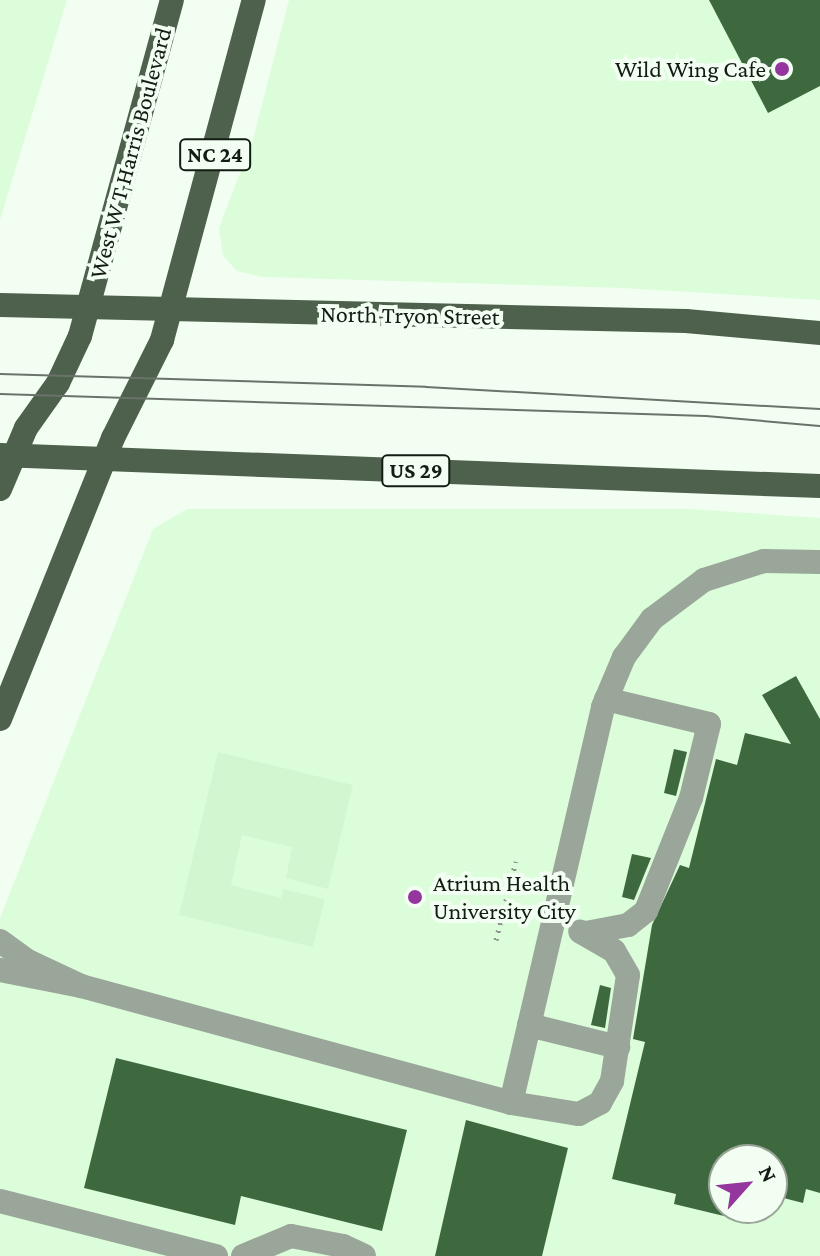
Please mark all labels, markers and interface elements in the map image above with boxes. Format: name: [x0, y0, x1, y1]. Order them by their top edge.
street label: West W T Harris Boulevard: [83, 24, 177, 282]
place label: Wild Wing Cafe: [615, 55, 766, 83]
marker: Wild Wing Cafe: [773, 60, 791, 78]
road number: NC 24: [179, 137, 251, 173]
street label: North Tryon Street: [320, 299, 500, 331]
road number: US 29: [380, 453, 452, 489]
place label: Atrium Health University City: [433, 869, 576, 925]
marker: Atrium Health University City: [404, 886, 426, 908]
north arrow: [708, 1144, 788, 1224]
text: N: [754, 1161, 783, 1186]

